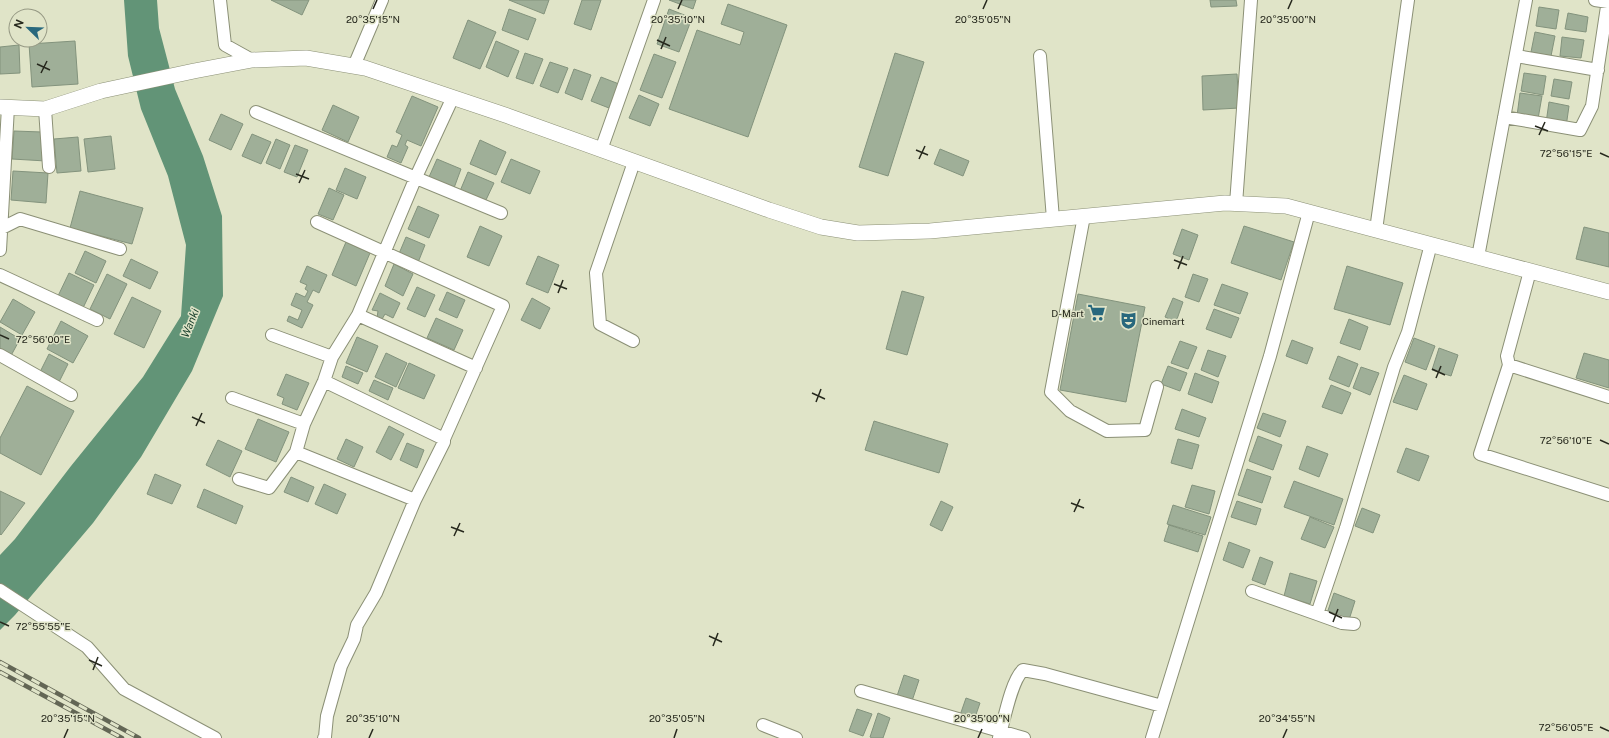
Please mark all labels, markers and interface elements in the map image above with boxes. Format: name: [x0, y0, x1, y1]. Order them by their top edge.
north arrow: [8, 8, 48, 48]
text: 20°35'15"N: [346, 13, 400, 25]
text: 20°35'10"N: [651, 13, 705, 25]
text: 20°35'05"N: [955, 13, 1011, 25]
text: 20°35'00"N: [1260, 13, 1316, 25]
text: N: [12, 18, 26, 30]
text: 72°56'15"E: [1540, 147, 1592, 159]
supermarket icon: D-Mart: [1087, 303, 1107, 323]
water label: Wanki: [179, 307, 201, 339]
place label: D-Mart: [1051, 307, 1084, 319]
theatre icon: Cinemart: [1119, 311, 1139, 331]
place label: Cinemart: [1142, 315, 1185, 327]
text: 72°56'00"E: [16, 333, 70, 345]
text: 72°56'10"E: [1540, 434, 1592, 446]
text: 72°55'55"E: [15, 620, 71, 632]
text: 20°35'15"N: [41, 712, 95, 724]
text: 20°35'10"N: [346, 712, 400, 724]
text: 20°35'05"N: [649, 712, 705, 724]
text: 20°35'00"N: [954, 712, 1010, 724]
text: 20°34'55"N: [1259, 712, 1315, 724]
text: 72°56'05"E: [1539, 721, 1593, 733]

